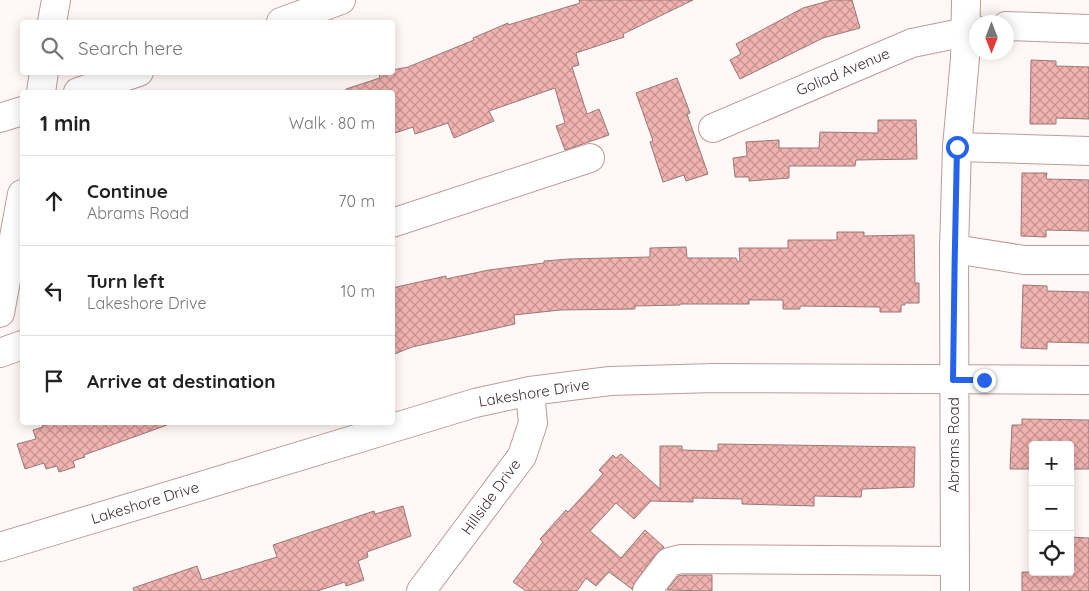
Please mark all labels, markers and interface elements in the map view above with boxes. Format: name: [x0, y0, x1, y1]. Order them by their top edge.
north arrow: [969, 15, 1014, 60]
search box: [20, 20, 395, 75]
icon: search: [38, 34, 66, 62]
text: Search here: [78, 36, 183, 60]
street label: Goliad Avenue: [793, 43, 892, 100]
text: 1 min: [40, 110, 91, 136]
text: Walk · 80 m: [289, 113, 375, 133]
route start: [946, 136, 969, 159]
text: Continue: [87, 179, 168, 203]
icon: ahead: [40, 187, 68, 215]
text: 70 m: [338, 191, 375, 211]
text: Abrams Road: [87, 203, 189, 223]
text: Turn left: [87, 269, 165, 293]
icon: left: [40, 277, 68, 305]
text: 10 m: [341, 281, 375, 301]
text: Lakeshore Drive: [87, 293, 206, 313]
icon: arrive: [40, 367, 68, 395]
text: Arrive at destination: [87, 369, 276, 393]
route end: [973, 369, 996, 392]
street label: Lakeshore Drive: [477, 374, 591, 411]
street label: Abrams Road: [944, 397, 963, 493]
map controls: [1029, 441, 1074, 576]
button: +: [1029, 441, 1074, 486]
street label: Hillside Drive: [457, 455, 524, 538]
street label: Lakeshore Drive: [89, 477, 201, 528]
button: −: [1029, 486, 1074, 531]
button: locate: [1029, 531, 1074, 576]

